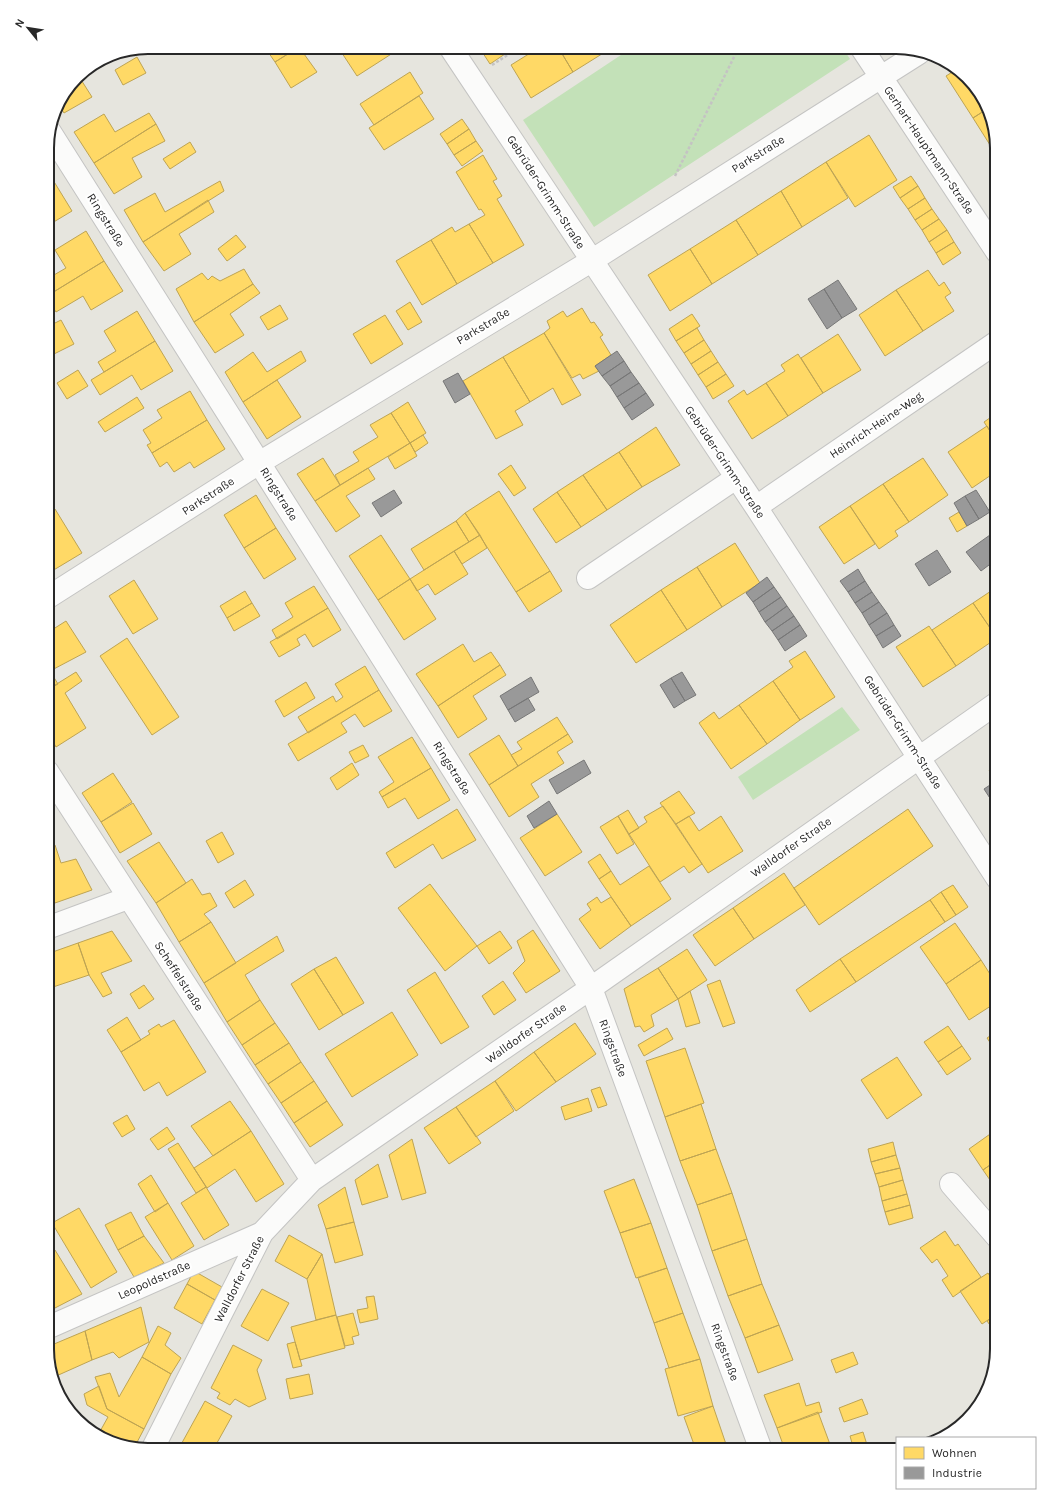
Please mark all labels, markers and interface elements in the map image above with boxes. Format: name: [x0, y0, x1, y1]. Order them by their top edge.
north arrow: [8, 8, 48, 48]
text: N: [12, 17, 27, 30]
street label: Gerhart-Hauptmann-Straße: [881, 83, 977, 217]
street label: Gebrüder-Grimm-Straße: [504, 132, 588, 252]
street label: Parkstraße: [729, 132, 787, 176]
street label: Ringstraße: [84, 191, 128, 249]
street label: Parkstraße: [454, 305, 512, 347]
street label: Heinrich-Heine-Weg: [827, 389, 925, 461]
street label: Gebrüder-Grimm-Straße: [682, 403, 768, 521]
street label: Ringstraße: [257, 465, 301, 523]
street label: Parkstraße: [179, 474, 237, 518]
street label: Gebrüder-Grimm-Straße: [861, 672, 945, 792]
street label: Ringstraße: [430, 739, 474, 797]
street label: Walldorfer Straße: [748, 814, 834, 880]
street label: Scheffelstraße: [151, 939, 207, 1013]
street label: Walldorfer Straße: [483, 1000, 569, 1066]
street label: Ringstraße: [596, 1017, 630, 1079]
street label: Walldorfer Straße: [211, 1233, 267, 1325]
street label: Leopoldstraße: [116, 1258, 192, 1302]
street label: Ringstraße: [708, 1321, 742, 1383]
legend: [896, 1437, 1036, 1489]
text: Wohnen: [932, 1446, 977, 1460]
text: Industrie: [932, 1466, 982, 1480]

